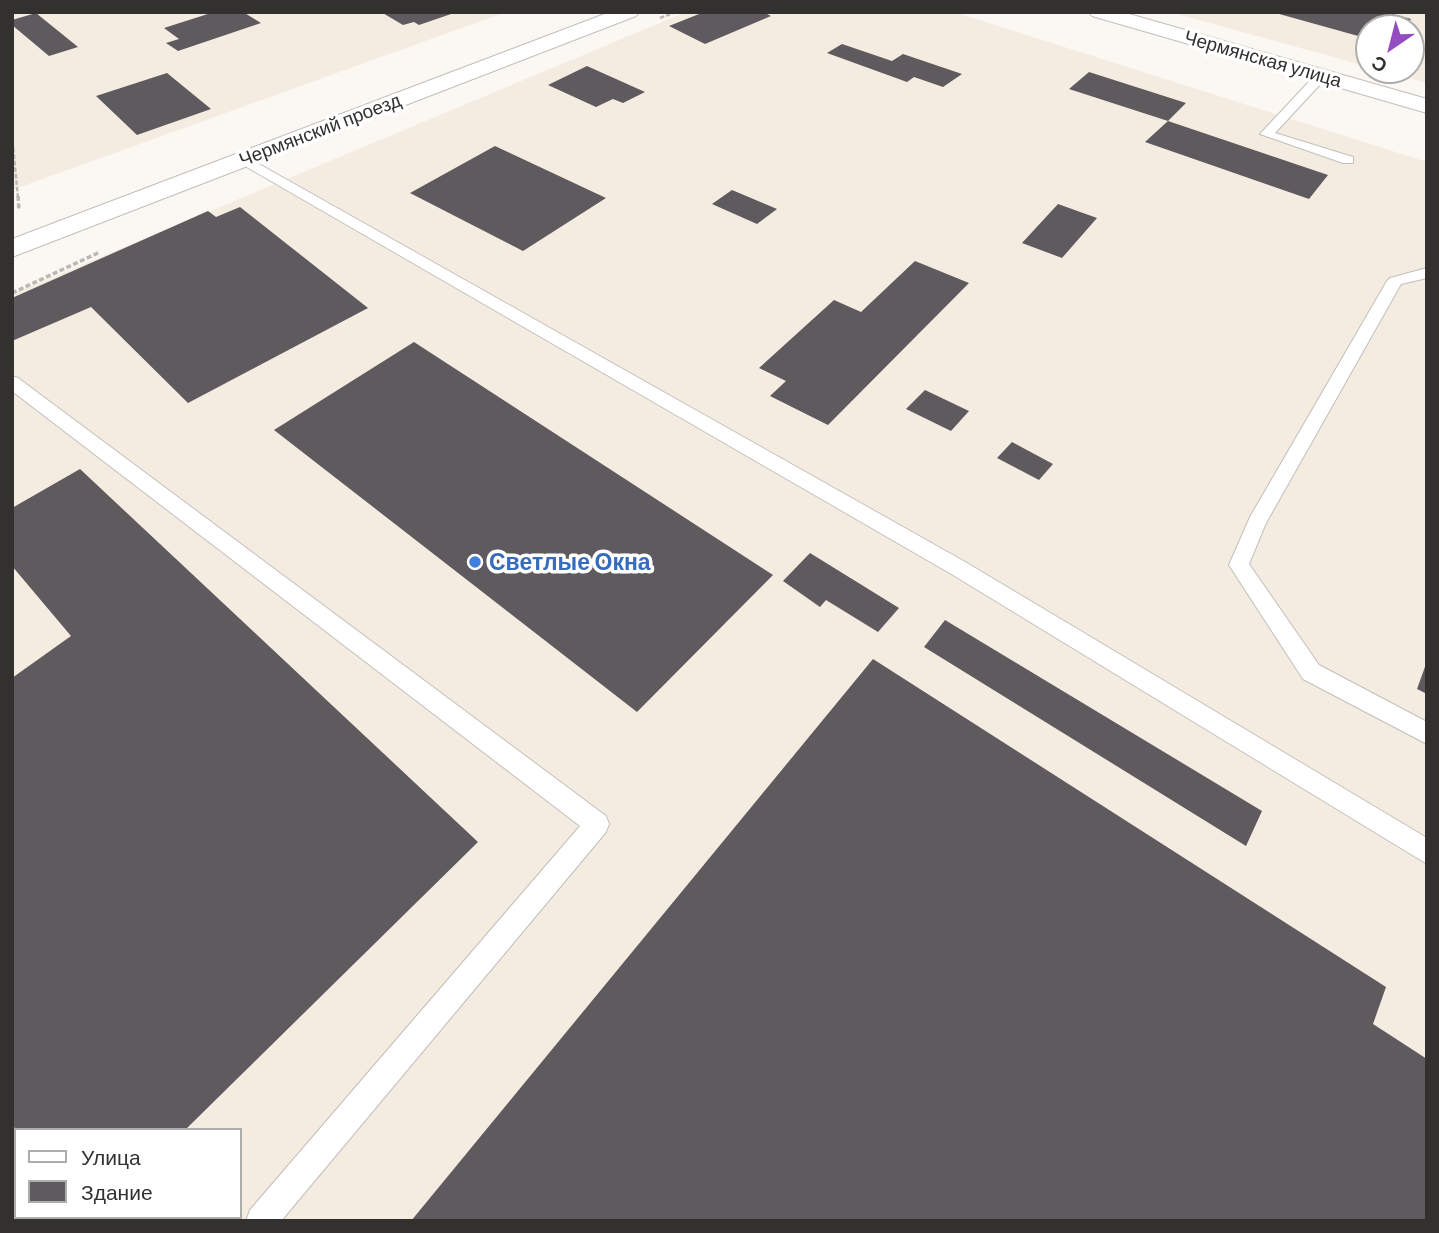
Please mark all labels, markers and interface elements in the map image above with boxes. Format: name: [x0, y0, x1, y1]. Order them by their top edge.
north arrow: [1355, 14, 1425, 84]
street label: Чермянская улица: [1182, 26, 1344, 92]
text: С: [1367, 52, 1391, 78]
street label: Чермянский проезд: [236, 89, 404, 171]
place label: Светлые Окна: [489, 548, 651, 576]
marker: Светлые Окна: [467, 554, 483, 570]
legend: [14, 1128, 242, 1219]
text: Улица: [81, 1144, 141, 1169]
text: Здание: [81, 1179, 153, 1204]

